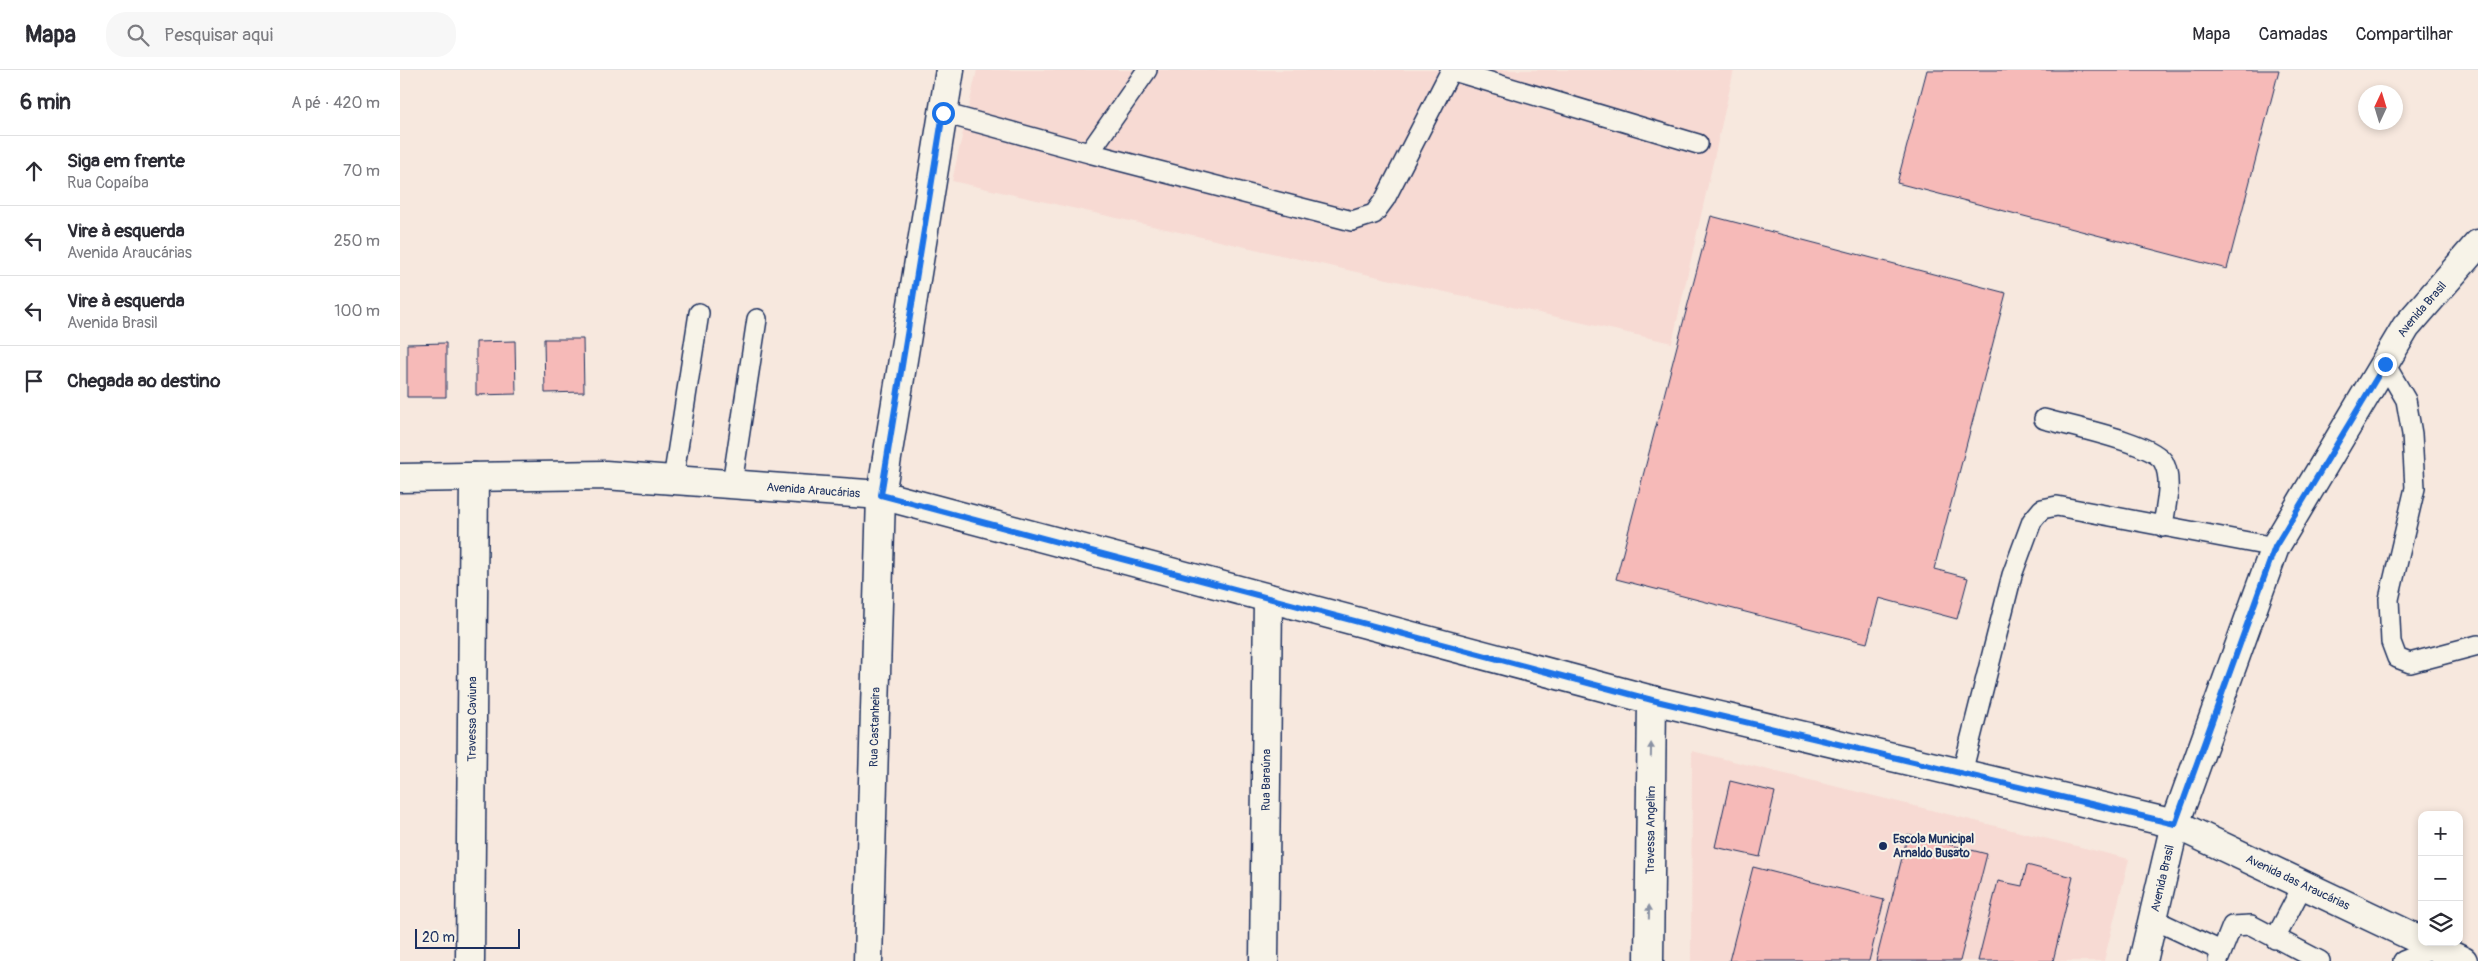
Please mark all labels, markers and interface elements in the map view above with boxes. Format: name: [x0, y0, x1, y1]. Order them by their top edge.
search box: [106, 12, 456, 57]
text: Mapa: [25, 20, 76, 49]
icon: search: [124, 21, 152, 49]
text: Pesquisar aqui: [164, 23, 273, 47]
text: Mapa: [2192, 23, 2230, 46]
text: Camadas: [2258, 23, 2328, 46]
text: Compartilhar: [2356, 23, 2453, 46]
north arrow: [2358, 85, 2403, 130]
text: 6 min: [20, 89, 71, 116]
text: A pé · 420 m: [291, 93, 380, 113]
route start: [932, 102, 955, 125]
text: Siga em frente: [67, 149, 185, 173]
icon: ahead: [20, 157, 48, 185]
text: 70 m: [343, 161, 380, 181]
text: Rua Copaíba: [67, 173, 149, 193]
text: Vire à esquerda: [67, 219, 185, 243]
icon: left: [20, 227, 48, 255]
text: 250 m: [334, 231, 380, 251]
text: Avenida Araucárias: [67, 243, 192, 263]
street label: Avenida Brasil: [2395, 279, 2450, 340]
text: Vire à esquerda: [67, 289, 185, 313]
icon: left: [20, 297, 48, 325]
text: 100 m: [334, 301, 380, 321]
text: Avenida Brasil: [67, 313, 158, 333]
route end: [2374, 353, 2397, 376]
icon: arrive: [20, 367, 48, 395]
text: Chegada ao destino: [67, 369, 220, 393]
street label: Avenida Araucárias: [766, 480, 861, 502]
street label: Travessa Caviuna: [465, 676, 480, 762]
street label: Rua Castanheira: [866, 686, 884, 767]
one-way arrow: [1647, 742, 1655, 758]
street label: Rua Baraúna: [1259, 748, 1274, 811]
street label: Travessa Angelim: [1643, 785, 1659, 874]
map controls: [2418, 811, 2463, 946]
button: +: [2418, 811, 2463, 856]
place label: Escola Municipal Arnaldo Busato: [1893, 832, 1974, 861]
marker: Escola Municipal Arnaldo Busato: [1877, 840, 1889, 852]
street label: Avenida Brasil: [2148, 843, 2178, 913]
street label: Avenida das Araucárias: [2243, 852, 2353, 914]
button: −: [2418, 856, 2463, 901]
button: layers: [2418, 901, 2463, 946]
one-way arrow: [1645, 904, 1653, 920]
scale bar: [415, 926, 520, 949]
text: 20 m: [422, 929, 455, 946]

